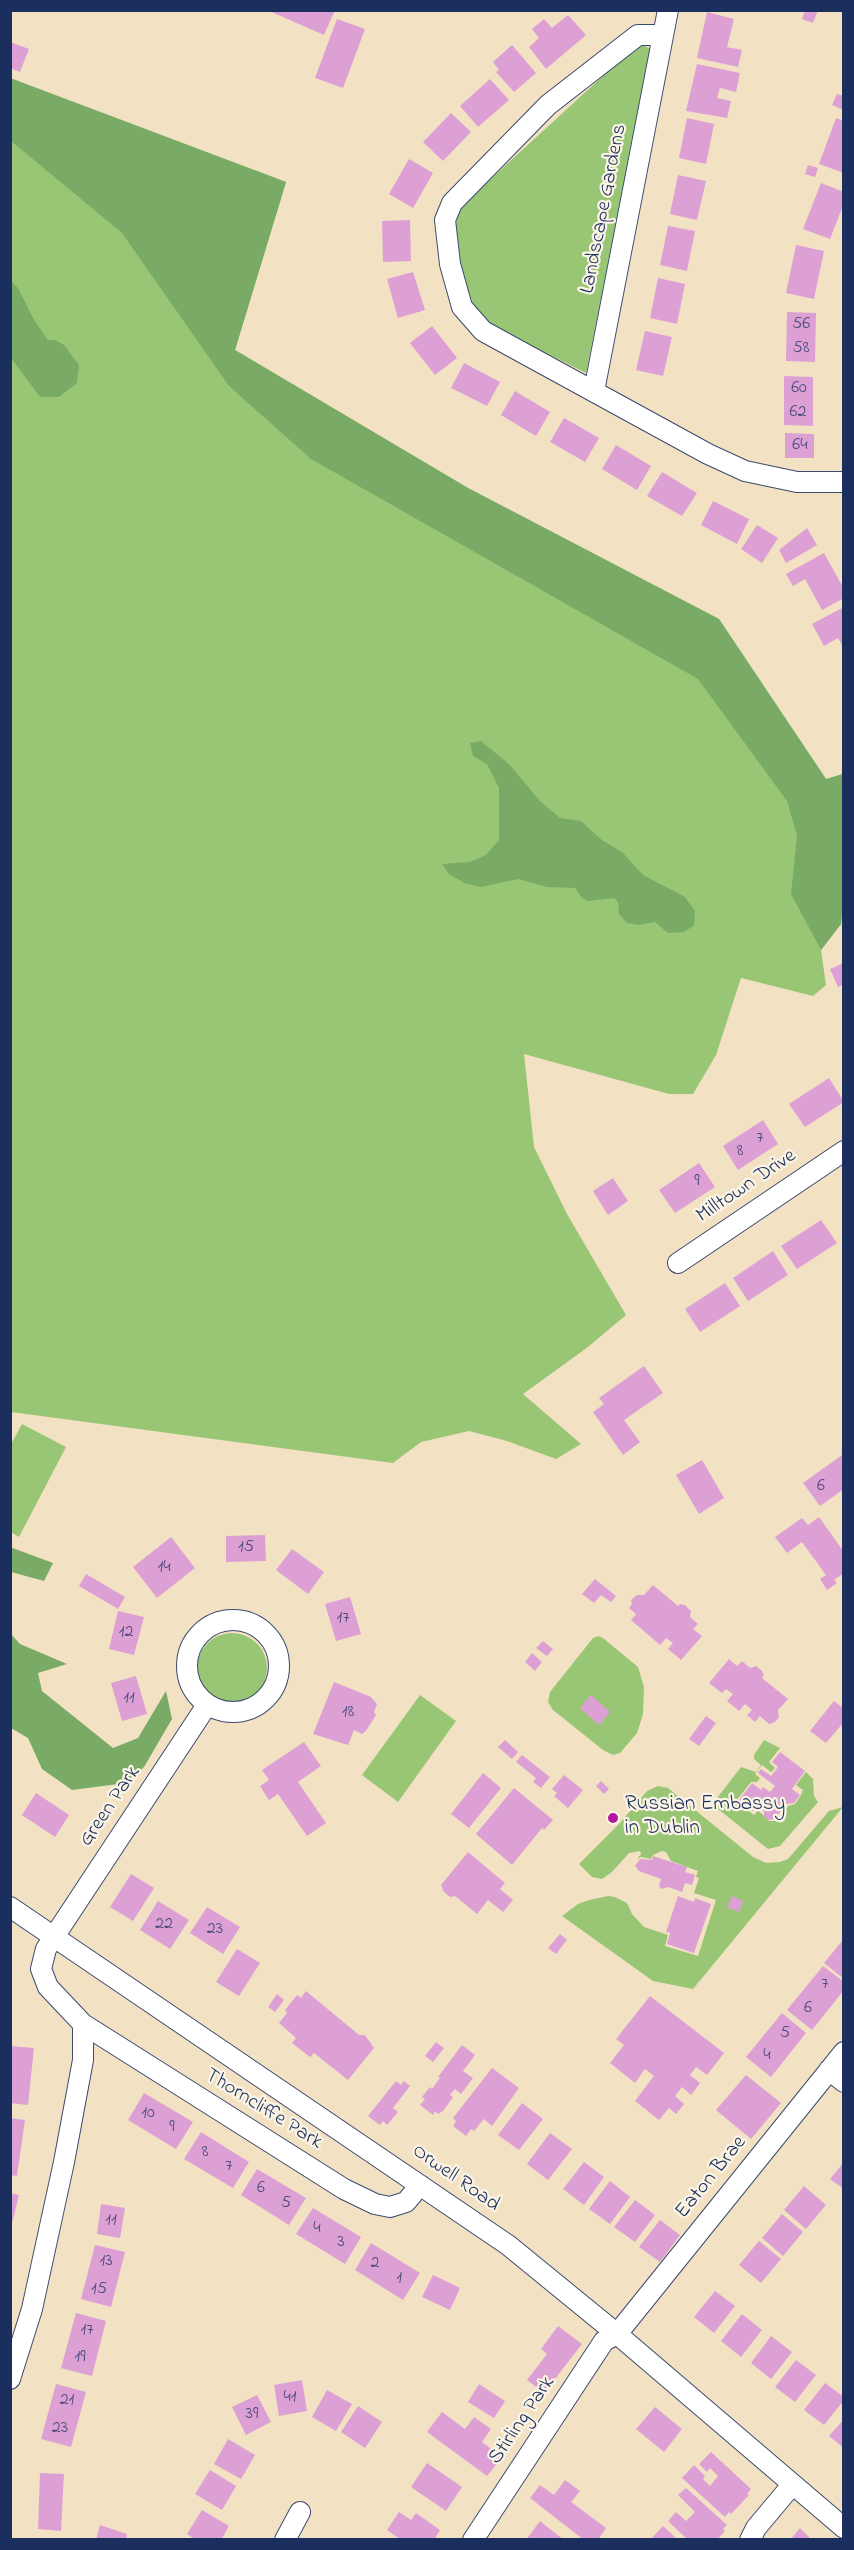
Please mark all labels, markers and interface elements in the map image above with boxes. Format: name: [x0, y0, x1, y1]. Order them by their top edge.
street label: Landscape Gardens: [576, 122, 634, 296]
house number: 56: [792, 314, 810, 336]
house number: 58: [792, 338, 810, 360]
house number: 60: [791, 378, 807, 400]
house number: 62: [790, 402, 806, 424]
house number: 64: [792, 435, 808, 457]
house number: 7: [756, 1128, 764, 1150]
house number: 8: [737, 1141, 743, 1163]
street label: Milltown Drive: [692, 1144, 802, 1230]
house number: 9: [694, 1171, 700, 1193]
house number: 6: [817, 1476, 825, 1498]
house number: 15: [238, 1537, 254, 1559]
house number: 14: [157, 1557, 171, 1579]
house number: 17: [336, 1608, 350, 1630]
house number: 12: [119, 1622, 133, 1644]
house number: 11: [123, 1688, 135, 1710]
house number: 18: [342, 1702, 354, 1724]
street label: Green Park: [75, 1762, 147, 1852]
place label: Russian Embassy in Dublin: [625, 1793, 785, 1843]
marker: Russian Embassy in Dublin: [606, 1811, 620, 1825]
house number: 22: [155, 1914, 173, 1936]
house number: 23: [207, 1919, 223, 1941]
house number: 7: [821, 1974, 829, 1996]
house number: 6: [804, 1998, 812, 2020]
house number: 5: [780, 2023, 790, 2045]
house number: 4: [763, 2045, 771, 2067]
street label: Thorncliffe Park: [199, 2064, 327, 2156]
house number: 10: [141, 2103, 155, 2125]
house number: 9: [169, 2117, 175, 2139]
street label: Eaton Brae: [671, 2132, 753, 2224]
street label: Orwell Road: [406, 2140, 504, 2218]
house number: 8: [202, 2142, 208, 2164]
house number: 7: [225, 2156, 233, 2178]
house number: 6: [257, 2178, 265, 2200]
house number: 5: [281, 2193, 291, 2215]
house number: 11: [105, 2210, 117, 2232]
house number: 4: [313, 2218, 321, 2240]
house number: 3: [337, 2232, 345, 2254]
house number: 13: [99, 2251, 113, 2273]
house number: 2: [371, 2253, 379, 2275]
house number: 1: [396, 2268, 402, 2290]
house number: 15: [91, 2279, 107, 2301]
house number: 17: [80, 2320, 94, 2342]
house number: 19: [74, 2347, 86, 2369]
street label: Stirling Park: [484, 2372, 562, 2470]
house number: 41: [283, 2387, 297, 2409]
house number: 21: [60, 2390, 74, 2412]
house number: 39: [246, 2404, 258, 2426]
house number: 23: [52, 2418, 68, 2440]

